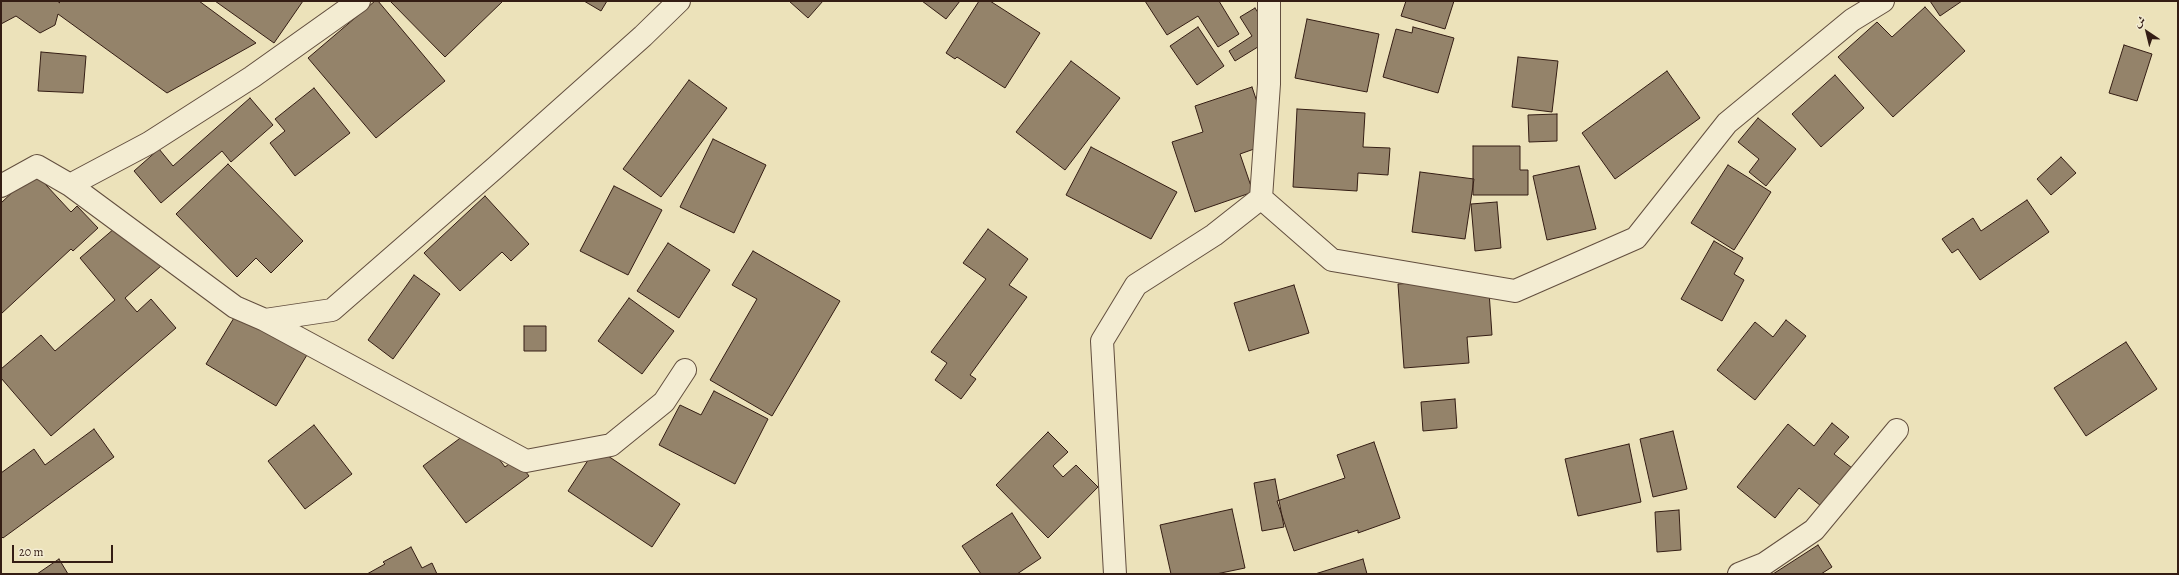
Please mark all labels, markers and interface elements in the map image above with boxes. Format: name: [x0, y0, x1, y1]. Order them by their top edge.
north arrow: [2127, 12, 2167, 52]
text: ش: [2131, 12, 2149, 31]
scale bar: [14, 537, 115, 563]
text: 20 m: [19, 544, 43, 560]

